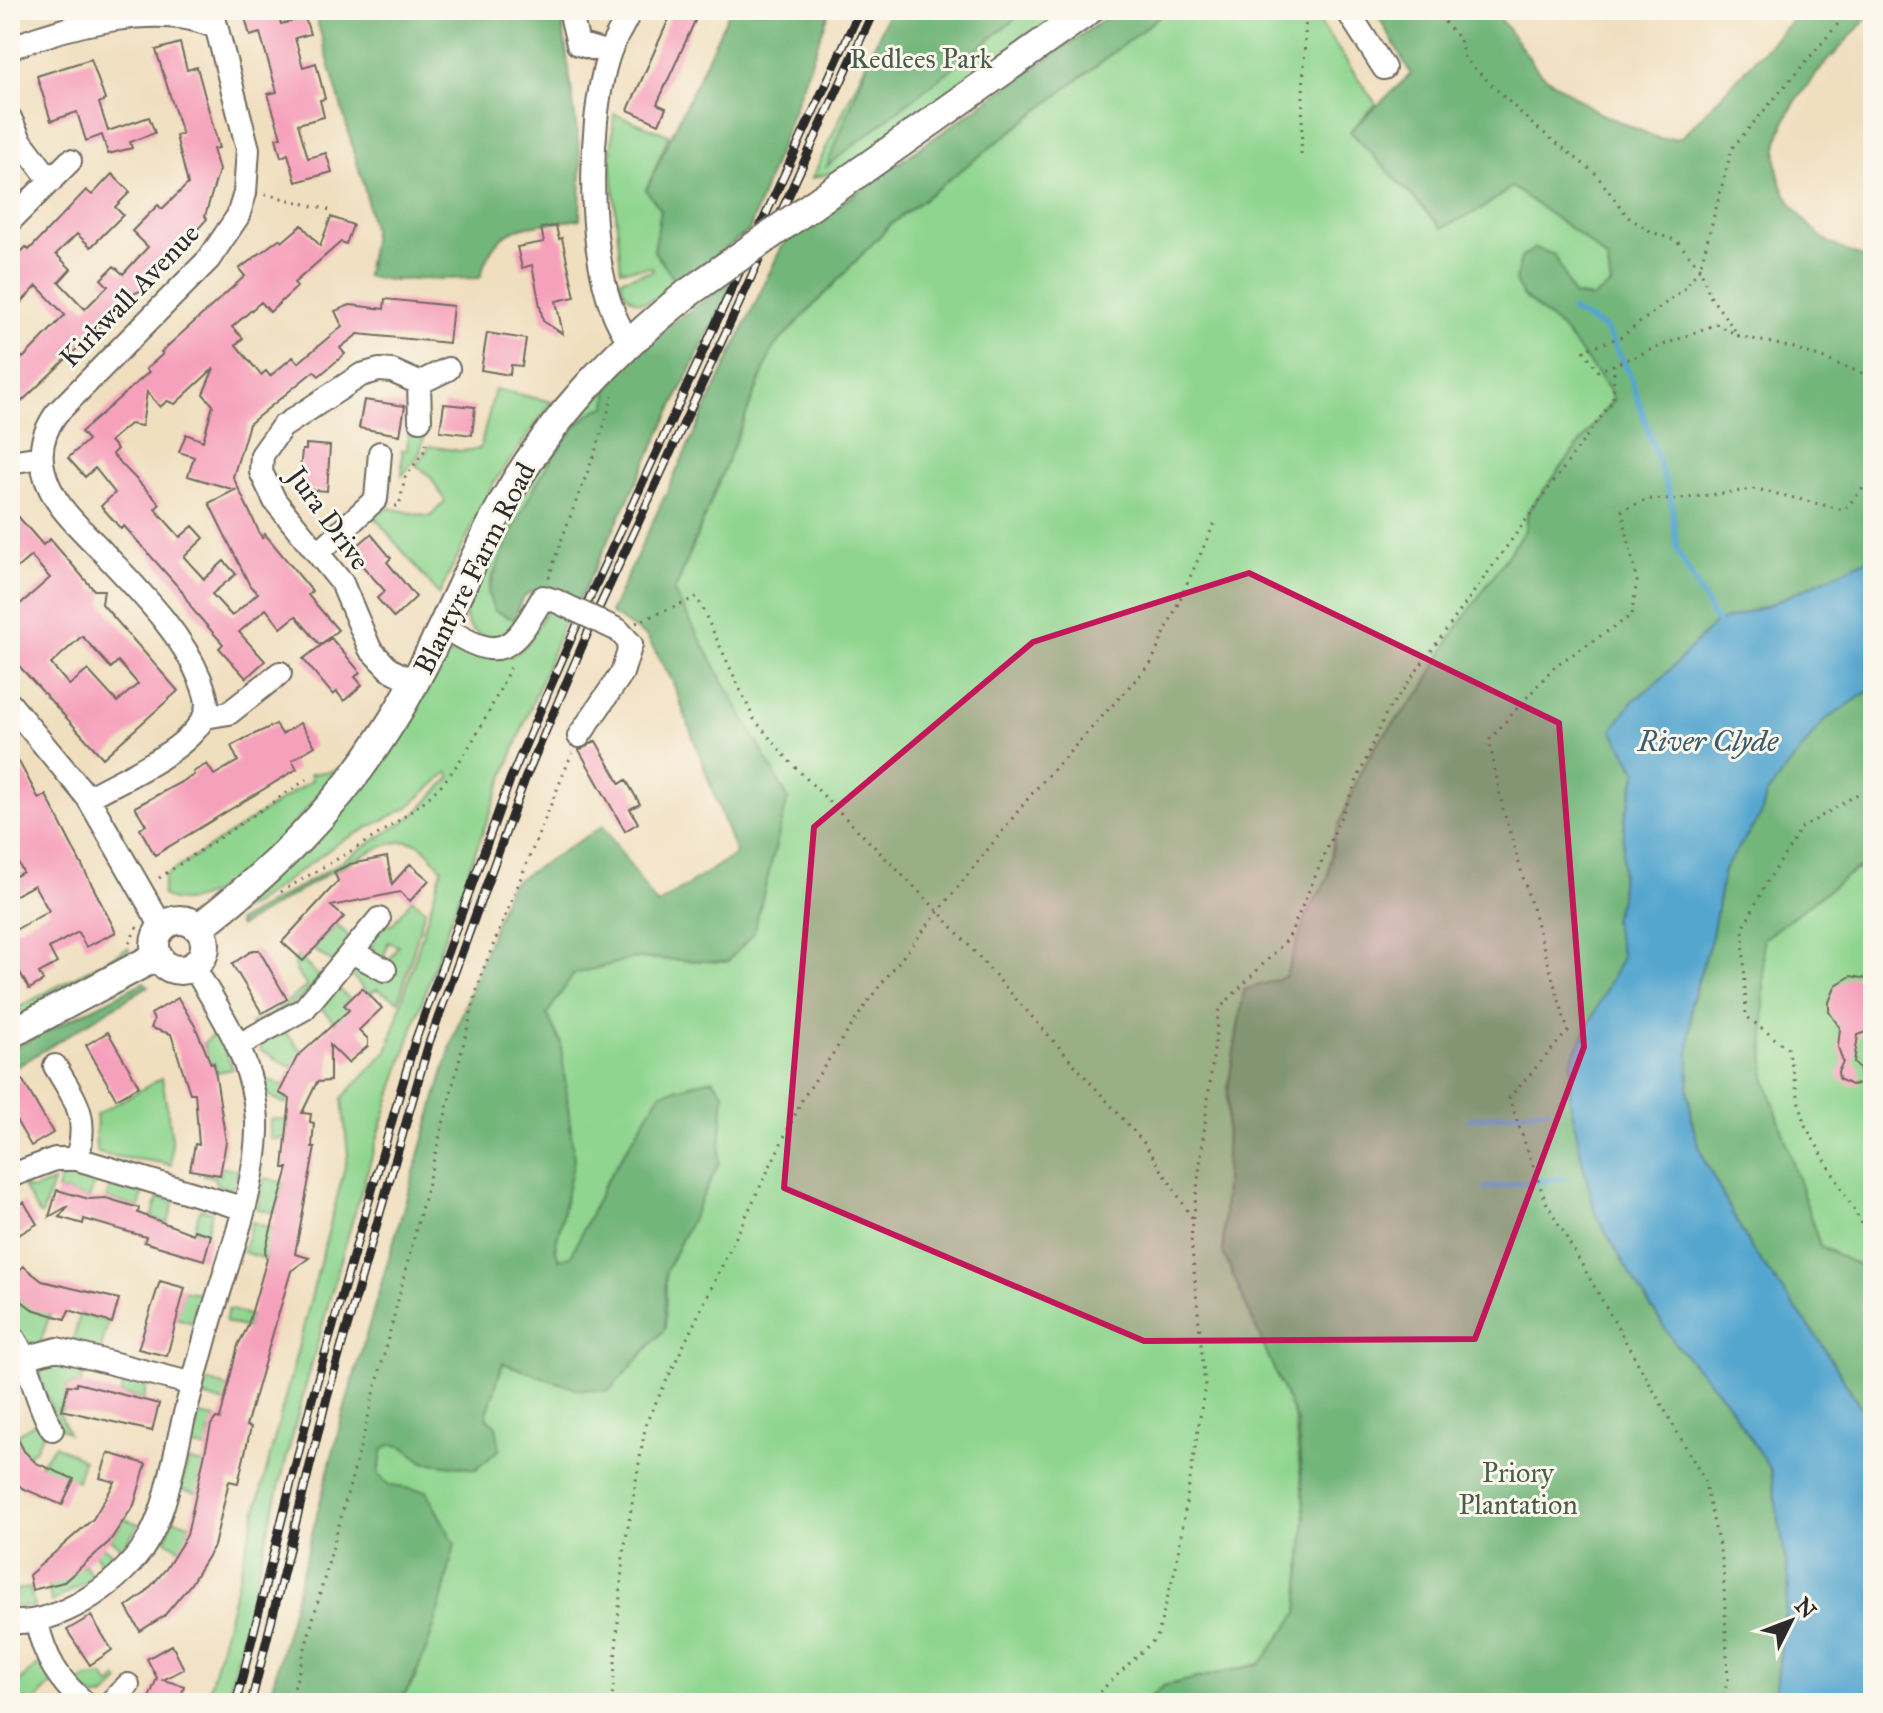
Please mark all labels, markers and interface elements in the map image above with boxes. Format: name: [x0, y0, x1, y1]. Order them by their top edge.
park label: Redlees Park: [850, 41, 992, 76]
street label: Kirkwall Avenue: [52, 216, 207, 374]
street label: Blantyre Farm Road: [406, 456, 543, 680]
street label: Jura Drive: [278, 458, 378, 577]
water label: River Clyde: [1637, 723, 1779, 759]
park label: Priory Plantation: [1458, 1455, 1578, 1522]
north arrow: [1751, 1581, 1831, 1661]
text: N: [1789, 1592, 1822, 1624]

